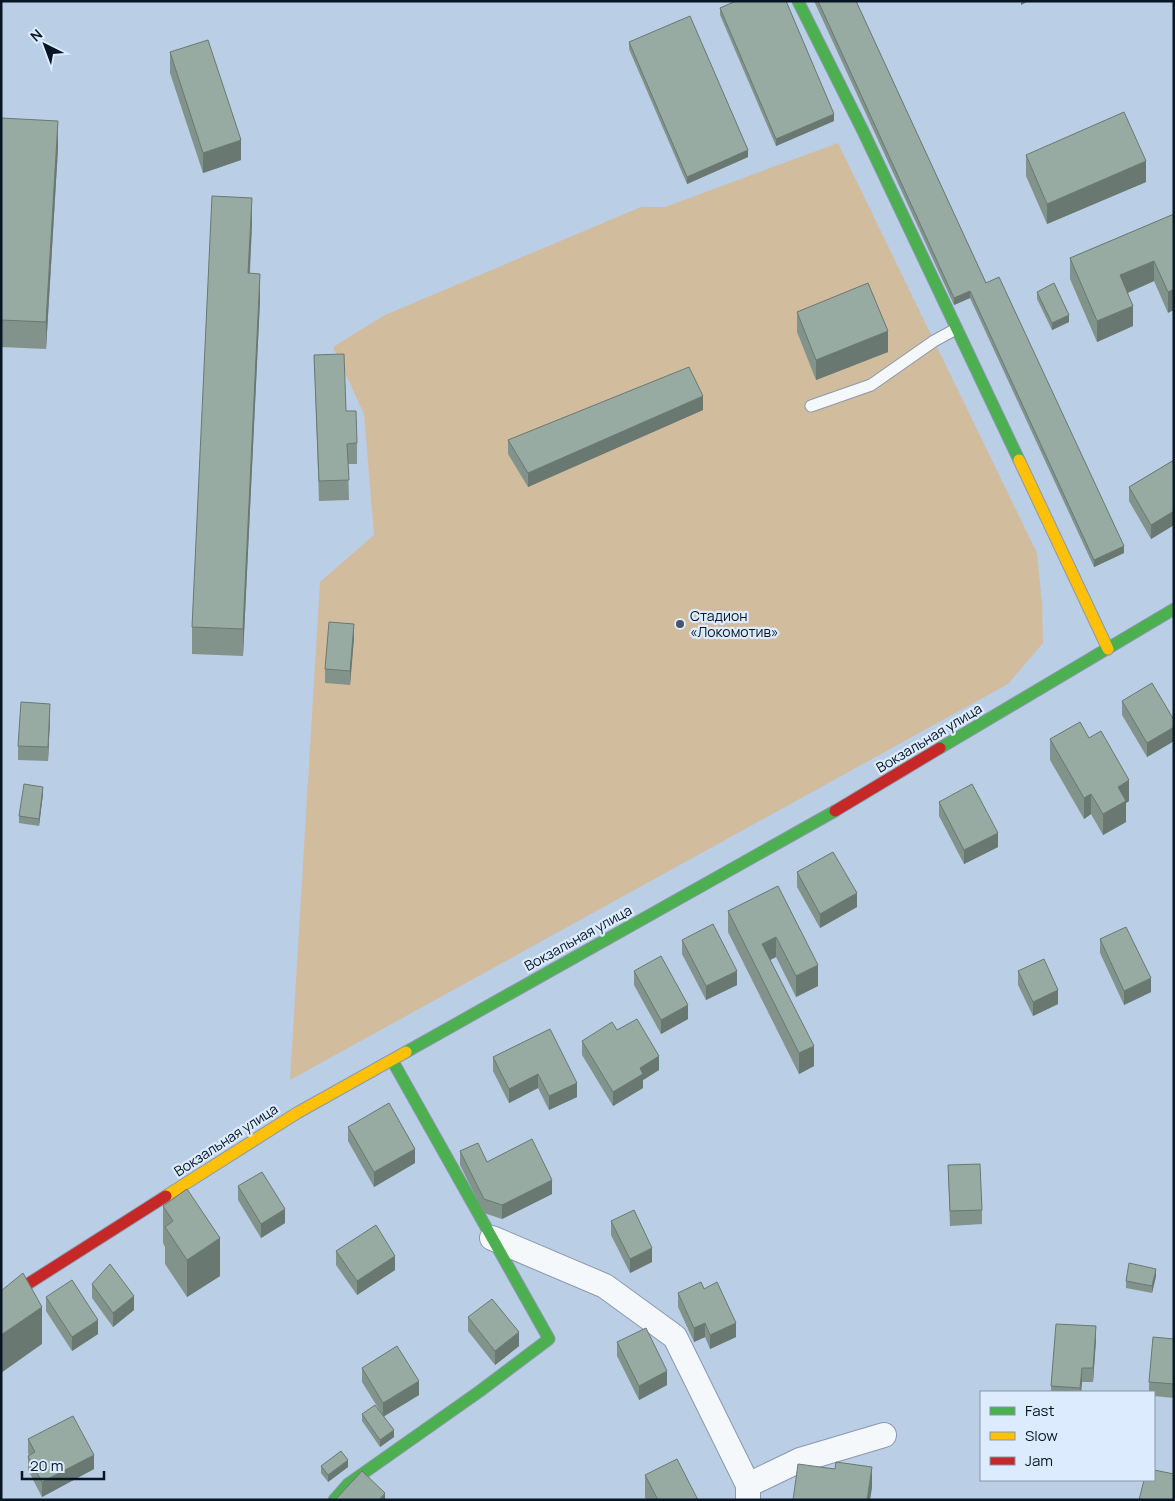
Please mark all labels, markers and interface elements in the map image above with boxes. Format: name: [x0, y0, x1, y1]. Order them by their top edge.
north arrow: [20, 20, 70, 70]
text: N: [26, 25, 46, 45]
place label: Стадион «Локомотив»: [690, 606, 778, 641]
marker: Стадион «Локомотив»: [674, 618, 686, 630]
street label: Вокзальная улица: [872, 698, 985, 777]
street label: Вокзальная улица: [521, 900, 635, 975]
street label: Вокзальная улица: [170, 1099, 281, 1180]
legend: [980, 1391, 1155, 1481]
text: Fast: [1025, 1400, 1054, 1421]
text: Slow: [1025, 1425, 1058, 1446]
scale bar: [22, 1448, 105, 1480]
text: Jam: [1025, 1450, 1053, 1471]
text: 20 m: [30, 1455, 63, 1476]

